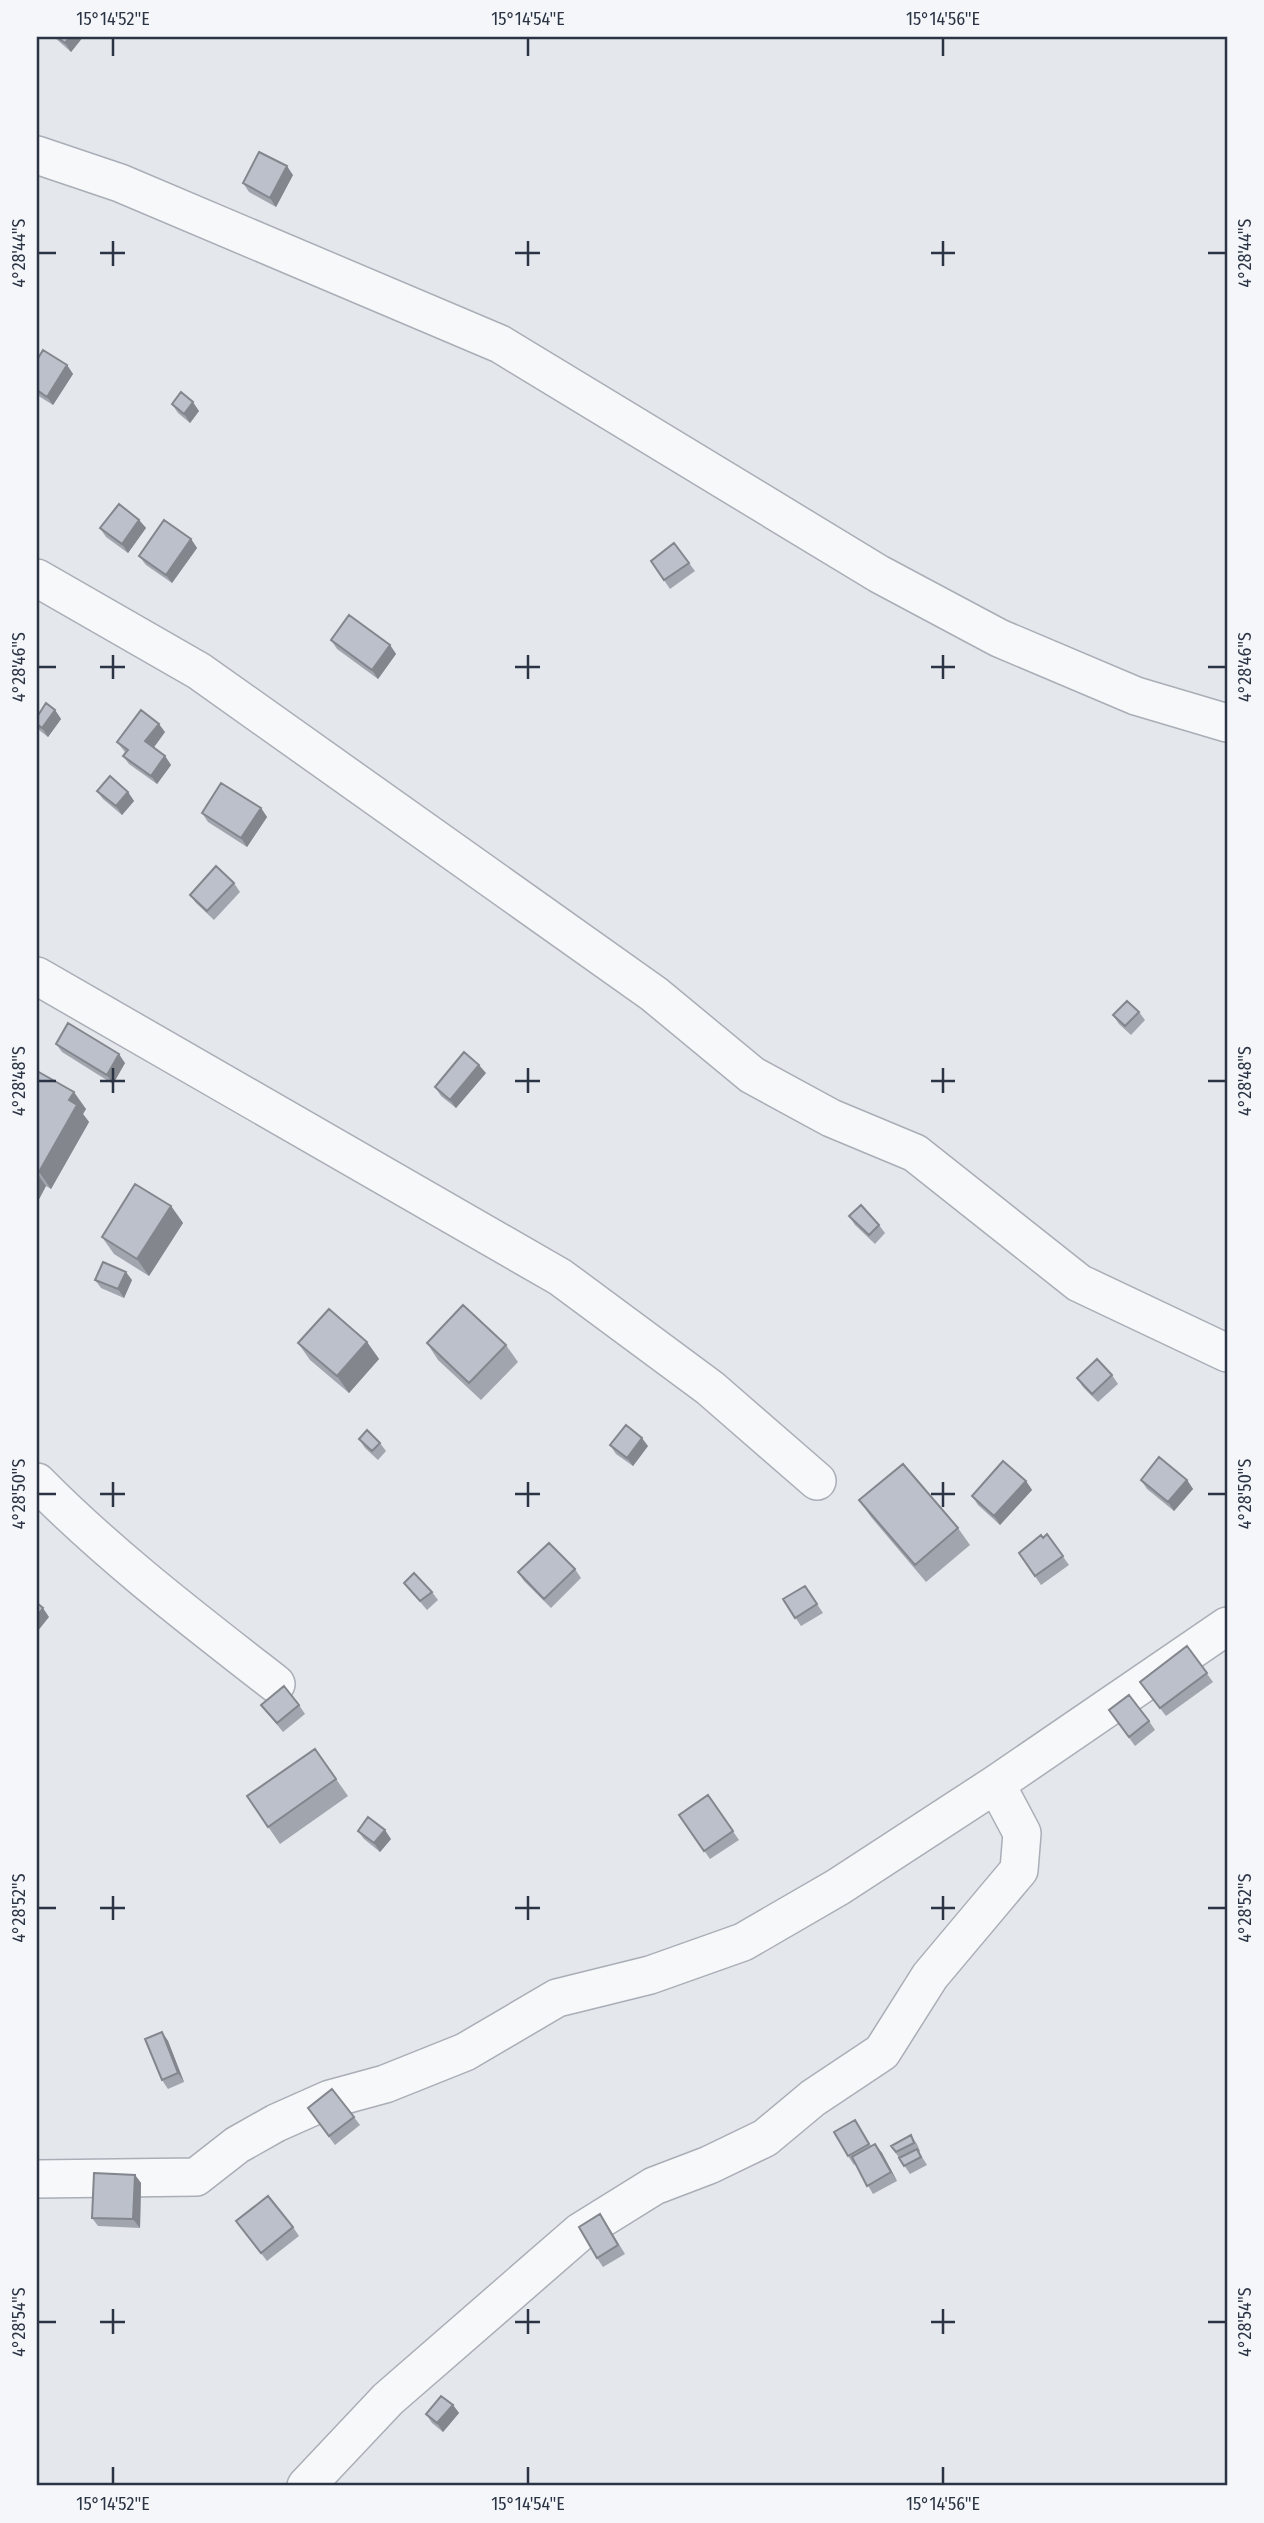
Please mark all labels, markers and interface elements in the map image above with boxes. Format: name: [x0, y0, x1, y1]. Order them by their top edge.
text: 15°14'52"E: [76, 8, 150, 30]
text: 15°14'54"E: [491, 8, 565, 30]
text: 15°14'56"E: [906, 8, 980, 30]
text: 4°28'44"S: [8, 218, 30, 288]
text: 4°28'44"S: [1234, 218, 1256, 288]
text: 4°28'46"S: [8, 632, 30, 702]
text: 4°28'46"S: [1234, 632, 1256, 702]
text: 4°28'48"S: [8, 1046, 30, 1116]
text: 4°28'48"S: [1234, 1046, 1256, 1116]
text: 4°28'50"S: [8, 1459, 30, 1529]
text: 4°28'50"S: [1234, 1459, 1256, 1529]
text: 4°28'52"S: [8, 1873, 30, 1943]
text: 4°28'52"S: [1234, 1873, 1256, 1943]
text: 4°28'54"S: [8, 2287, 30, 2357]
text: 4°28'54"S: [1234, 2287, 1256, 2357]
text: 15°14'52"E: [76, 2493, 150, 2515]
text: 15°14'54"E: [491, 2493, 565, 2515]
text: 15°14'56"E: [906, 2493, 980, 2515]

